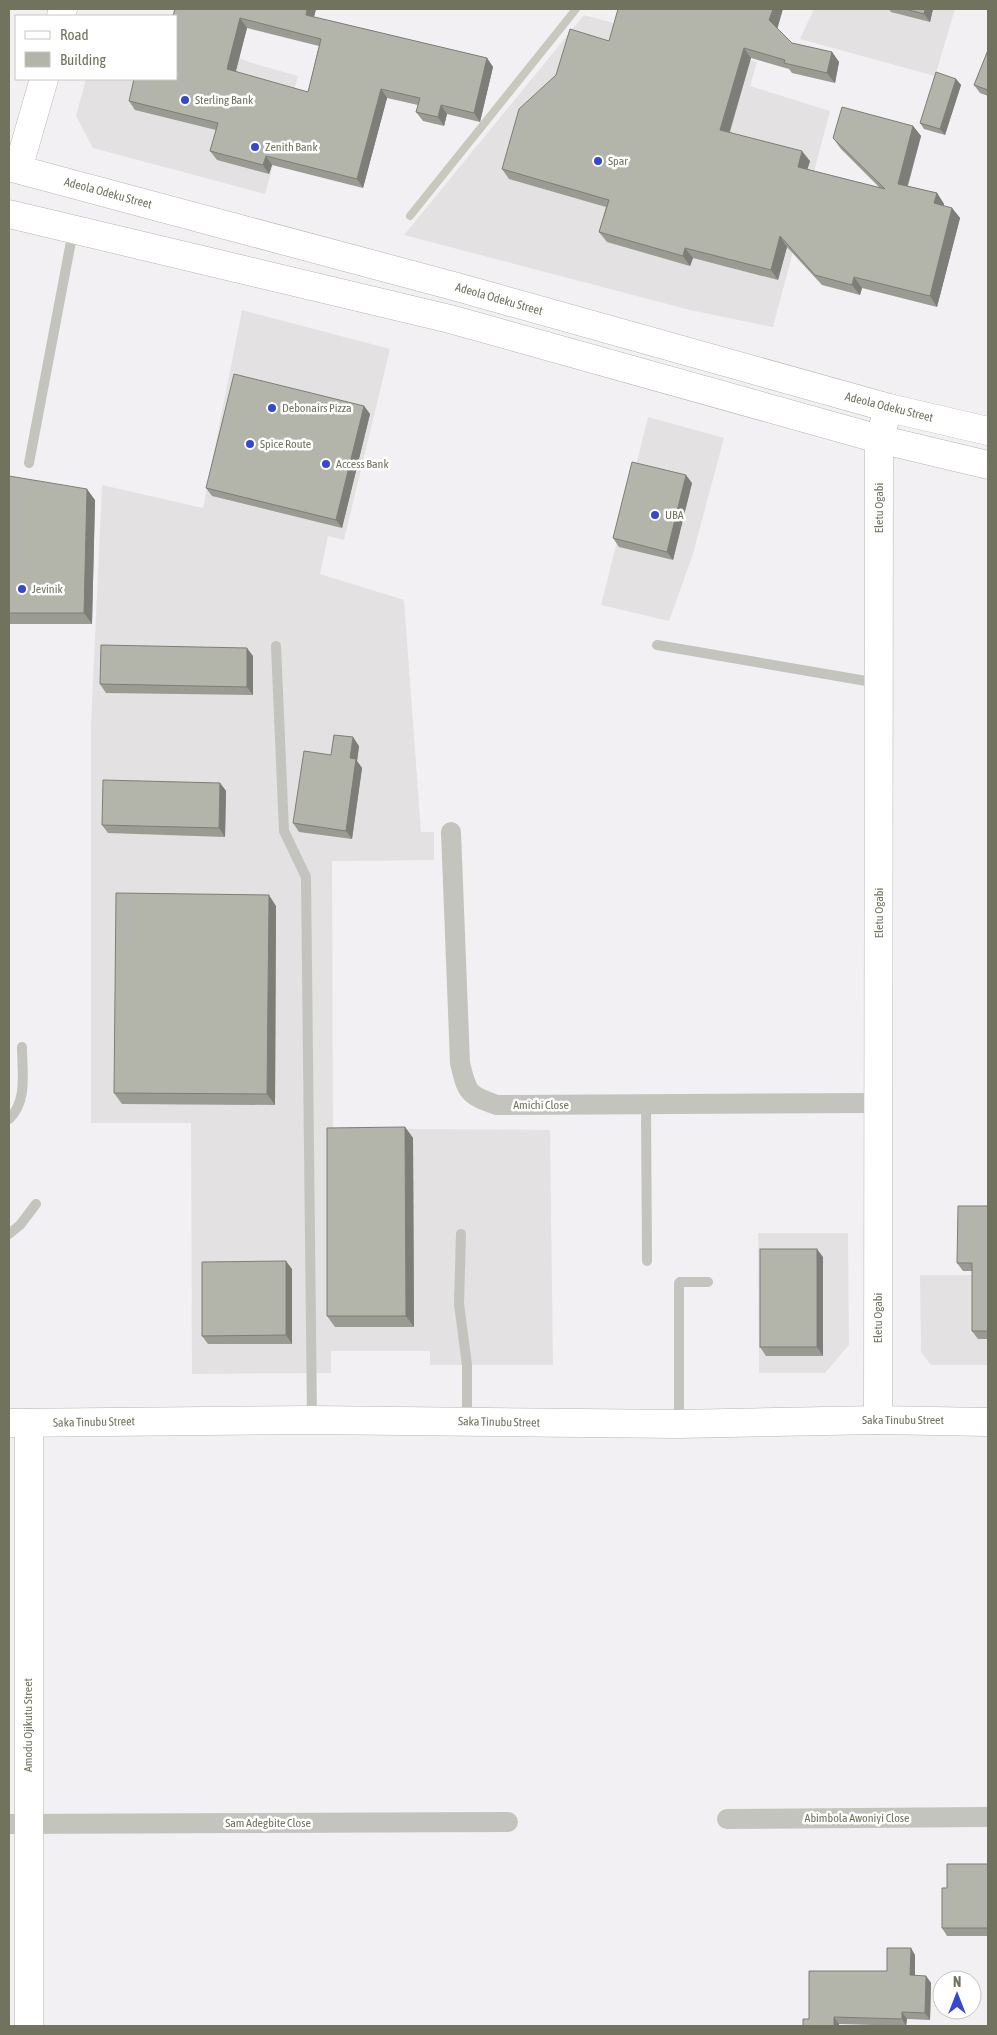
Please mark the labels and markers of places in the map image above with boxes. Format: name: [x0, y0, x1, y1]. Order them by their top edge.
place label: Sterling Bank: [195, 93, 254, 107]
marker: Sterling Bank: [179, 94, 191, 106]
place label: Zenith Bank: [265, 140, 318, 154]
marker: Zenith Bank: [249, 141, 261, 153]
place label: Spar: [608, 154, 628, 168]
marker: Spar: [592, 155, 604, 167]
place label: Debonairs Pizza: [282, 401, 352, 415]
marker: Debonairs Pizza: [266, 402, 278, 414]
place label: Spice Route: [260, 437, 311, 451]
marker: Spice Route: [244, 438, 256, 450]
place label: Access Bank: [336, 457, 389, 471]
marker: Access Bank: [320, 458, 332, 470]
place label: UBA: [665, 508, 684, 522]
marker: UBA: [649, 509, 661, 521]
place label: Jevinik: [32, 582, 63, 596]
marker: Jevinik: [16, 583, 28, 595]

